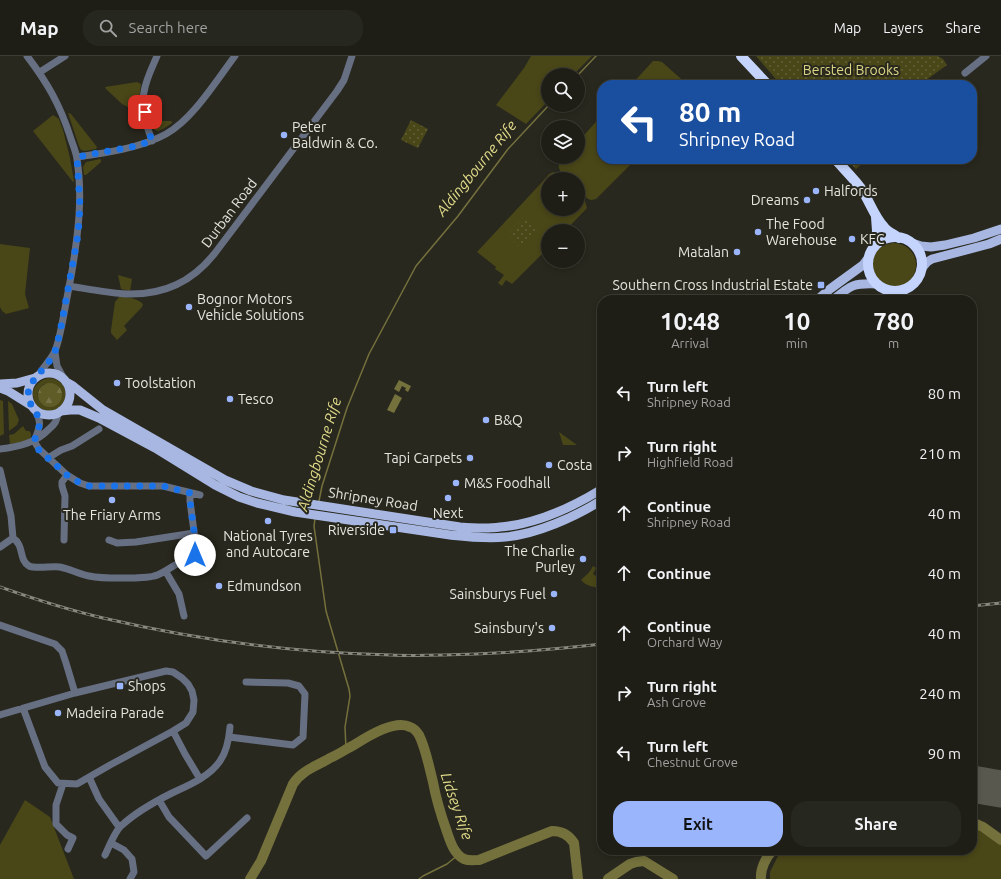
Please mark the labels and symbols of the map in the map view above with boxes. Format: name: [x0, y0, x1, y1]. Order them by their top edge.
park label: Bersted Brooks: [803, 62, 899, 78]
pin: [128, 95, 162, 129]
water label: Aldingbourne Rife: [432, 117, 520, 220]
place label: Peter Baldwin & Co.: [292, 119, 378, 151]
marker: Peter Baldwin & Co.: [279, 130, 289, 140]
street label: Durban Road: [198, 175, 260, 251]
place label: Halfords: [824, 183, 878, 199]
marker: Halfords: [811, 186, 821, 196]
place label: Dreams: [751, 192, 799, 208]
marker: Dreams: [802, 195, 812, 205]
place label: The Food Warehouse: [766, 216, 837, 248]
marker: The Food Warehouse: [753, 227, 763, 237]
place label: KFC: [860, 231, 885, 247]
marker: KFC: [847, 234, 857, 244]
place label: Matalan: [678, 244, 729, 260]
marker: Matalan: [732, 247, 742, 257]
place label: Southern Cross Industrial Estate: [612, 277, 813, 293]
marker: Southern Cross Industrial Estate: [816, 280, 826, 290]
place label: Bognor Motors Vehicle Solutions: [197, 291, 304, 323]
marker: Bognor Motors Vehicle Solutions: [184, 302, 194, 312]
place label: Toolstation: [125, 375, 196, 391]
marker: Toolstation: [112, 378, 122, 388]
place label: Tesco: [238, 391, 274, 407]
marker: Tesco: [225, 394, 235, 404]
water label: Aldingbourne Rife: [293, 395, 344, 514]
place label: B&Q: [494, 412, 523, 428]
marker: B&Q: [481, 415, 491, 425]
place label: Tapi Carpets: [384, 450, 462, 466]
marker: Tapi Carpets: [465, 453, 475, 463]
place label: Costa: [557, 457, 593, 473]
marker: Costa: [544, 460, 554, 470]
place label: M&S Foodhall: [464, 475, 551, 491]
marker: M&S Foodhall: [451, 478, 461, 488]
street label: Shripney Road: [327, 484, 419, 514]
marker: Next: [443, 493, 453, 503]
marker: The Friary Arms: [107, 495, 117, 505]
place label: Next: [433, 505, 464, 521]
place label: The Friary Arms: [63, 507, 161, 523]
marker: National Tyres and Autocare: [263, 516, 273, 526]
place label: Riverside: [328, 522, 385, 538]
marker: Riverside: [388, 525, 398, 535]
place label: National Tyres and Autocare: [223, 528, 313, 560]
position arrow: [174, 534, 216, 576]
place label: The Charlie Purley: [504, 543, 575, 575]
marker: The Charlie Purley: [578, 554, 588, 564]
place label: Edmundson: [227, 578, 301, 594]
marker: Edmundson: [214, 581, 224, 591]
place label: Sainsburys Fuel: [450, 586, 546, 602]
marker: Sainsburys Fuel: [549, 589, 559, 599]
place label: Sainsbury's: [474, 620, 544, 636]
marker: Sainsbury's: [547, 623, 557, 633]
place label: Shops: [128, 678, 166, 694]
marker: Shops: [115, 681, 125, 691]
place label: Madeira Parade: [66, 705, 164, 721]
marker: Madeira Parade: [53, 708, 63, 718]
water label: Lidsey Rife: [438, 770, 477, 842]

